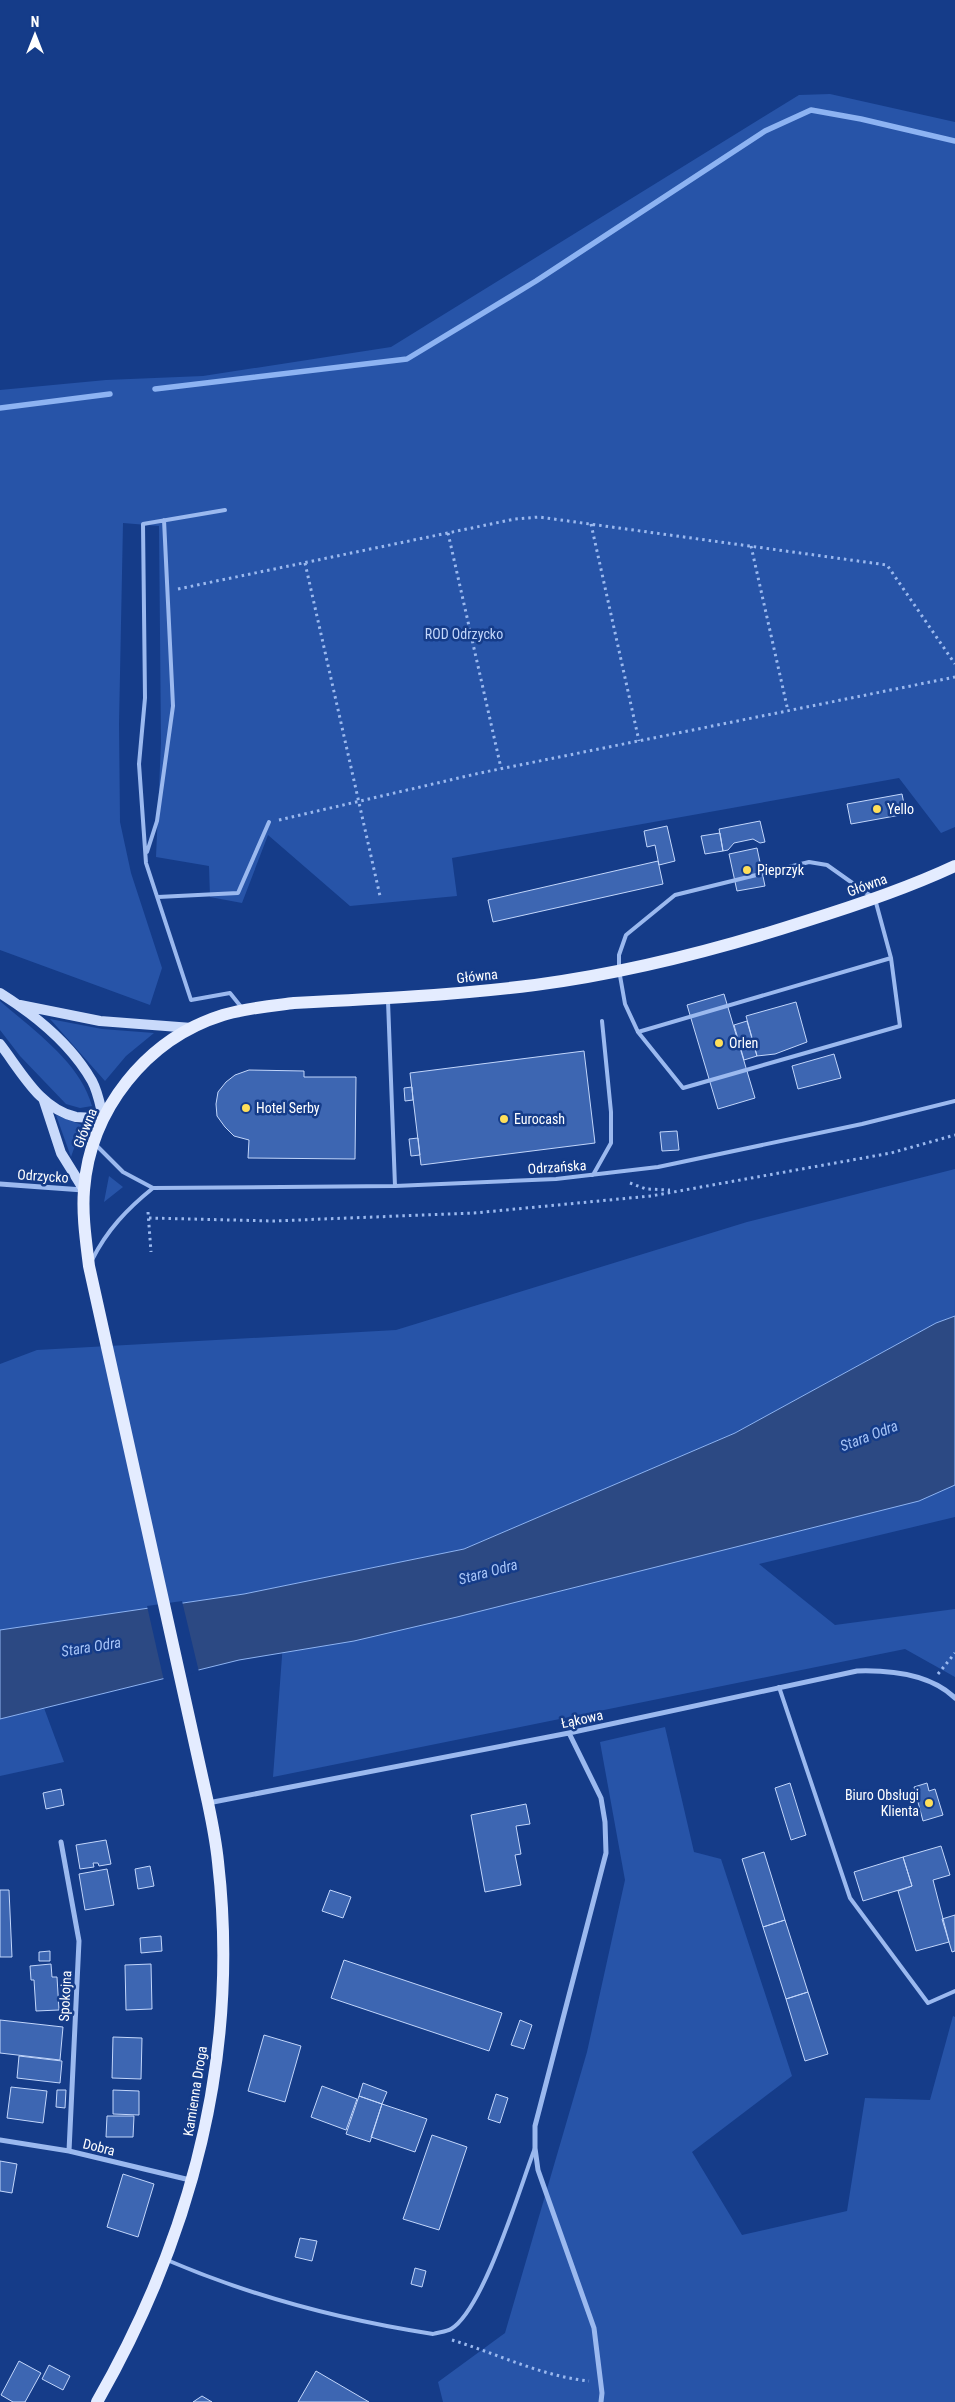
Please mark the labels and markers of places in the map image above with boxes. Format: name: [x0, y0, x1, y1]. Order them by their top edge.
place label: Yello: [887, 801, 914, 817]
marker: Yello: [871, 803, 883, 815]
place label: Pieprzyk: [757, 862, 805, 878]
marker: Pieprzyk: [741, 864, 753, 876]
place label: Orlen: [729, 1035, 758, 1051]
marker: Orlen: [713, 1037, 725, 1049]
place label: Hotel Serby: [256, 1100, 320, 1116]
marker: Hotel Serby: [240, 1102, 252, 1114]
place label: Eurocash: [514, 1111, 565, 1127]
marker: Eurocash: [498, 1113, 510, 1125]
place label: Biuro Obsługi Klienta: [845, 1787, 919, 1819]
marker: Biuro Obsługi Klienta: [923, 1797, 935, 1809]

